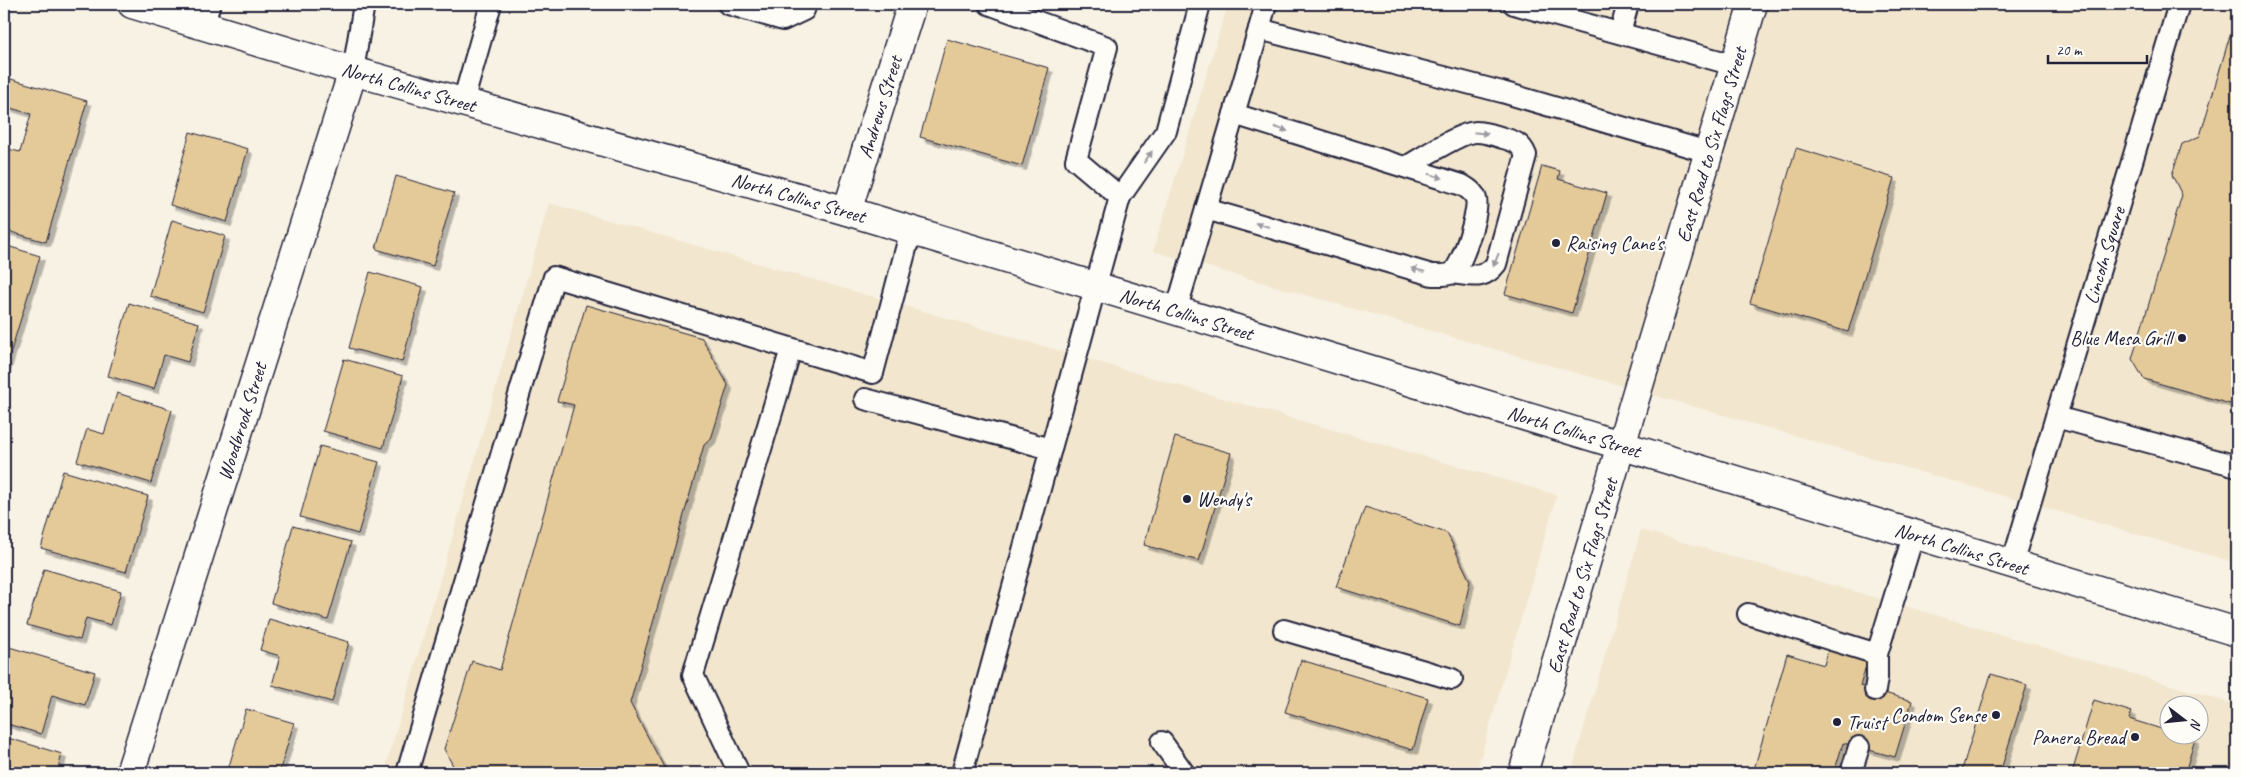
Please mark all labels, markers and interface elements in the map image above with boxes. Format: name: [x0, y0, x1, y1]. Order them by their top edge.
scale bar: [2048, 32, 2147, 64]
text: 20 m: [2056, 41, 2083, 60]
street label: East Road to Six Flags Street: [1670, 42, 1753, 245]
street label: Andrews Street: [852, 51, 908, 161]
street label: North Collins Street: [339, 56, 481, 118]
one-way arrow: [1273, 125, 1288, 133]
one-way arrow: [1473, 129, 1489, 137]
one-way arrow: [1143, 150, 1153, 164]
street label: North Collins Street: [729, 166, 871, 229]
one-way arrow: [1429, 173, 1444, 181]
street label: Lincoln Square: [2078, 203, 2131, 307]
one-way arrow: [1254, 220, 1269, 228]
place label: Raising Cane's: [1566, 231, 1666, 256]
marker: Raising Cane's: [1550, 237, 1562, 249]
one-way arrow: [1492, 253, 1500, 267]
one-way arrow: [1410, 266, 1425, 274]
street label: North Collins Street: [1117, 282, 1258, 346]
place label: Blue Mesa Grill: [2070, 326, 2176, 351]
marker: Blue Mesa Grill: [2176, 332, 2188, 344]
street label: Woodbrook Street: [211, 357, 273, 483]
street label: North Collins Street: [1504, 399, 1646, 464]
street label: East Road to Six Flags Street: [1541, 473, 1624, 676]
place label: Wendy's: [1197, 487, 1253, 512]
marker: Wendy's: [1181, 493, 1193, 505]
street label: North Collins Street: [1892, 517, 2033, 581]
north arrow: [2158, 694, 2208, 744]
place label: Condom Sense: [1891, 703, 1987, 728]
marker: Condom Sense: [1990, 709, 2002, 721]
place label: Truist: [1847, 710, 1890, 735]
marker: Truist: [1831, 716, 1843, 728]
text: N: [2186, 717, 2205, 732]
place label: Panera Bread: [2032, 725, 2128, 750]
marker: Panera Bread: [2129, 731, 2141, 743]

